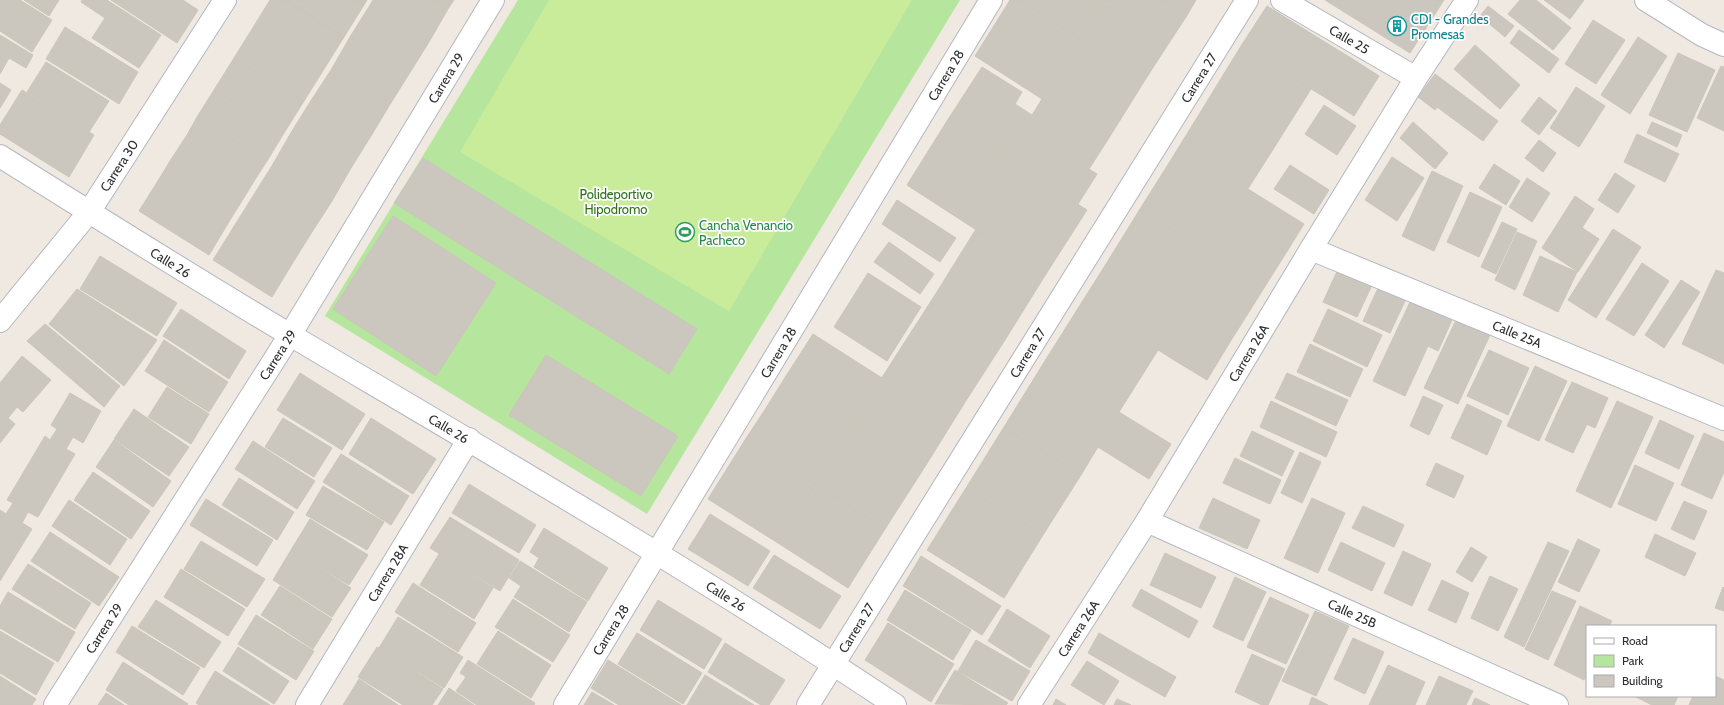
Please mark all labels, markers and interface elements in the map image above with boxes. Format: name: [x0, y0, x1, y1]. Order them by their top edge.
place label: CDI - Grandes Promesas: [1411, 11, 1489, 42]
building icon: CDI - Grandes Promesas: [1386, 15, 1408, 37]
street label: Calle 25: [1326, 21, 1372, 57]
street label: Carrera 28: [924, 46, 967, 104]
street label: Carrera 27: [1177, 49, 1220, 105]
street label: Carrera 29: [424, 50, 467, 106]
street label: Carrera 30: [96, 137, 141, 194]
park label: Polideportivo Hipodromo: [579, 186, 653, 217]
place label: Cancha Venancio Pacheco: [699, 217, 793, 248]
sports icon: Cancha Venancio Pacheco: [674, 221, 696, 243]
street label: Calle 26: [147, 244, 193, 281]
street label: Calle 25A: [1490, 317, 1544, 351]
street label: Carrera 26A: [1225, 321, 1272, 385]
street label: Carrera 28: [757, 324, 800, 381]
street label: Carrera 27: [1006, 325, 1049, 381]
street label: Carrera 29: [256, 327, 299, 383]
street label: Calle 26: [426, 410, 472, 447]
street label: Carrera 28A: [364, 541, 411, 605]
street label: Calle 26: [703, 578, 749, 615]
street label: Calle 25B: [1325, 595, 1379, 631]
street label: Carrera 26A: [1054, 597, 1102, 660]
street label: Carrera 29: [82, 600, 126, 656]
street label: Carrera 27: [835, 600, 878, 656]
street label: Carrera 28: [589, 601, 632, 658]
legend: [1586, 625, 1716, 697]
text: Road: [1622, 633, 1648, 648]
text: Park: [1622, 653, 1644, 668]
text: Building: [1622, 673, 1664, 688]

